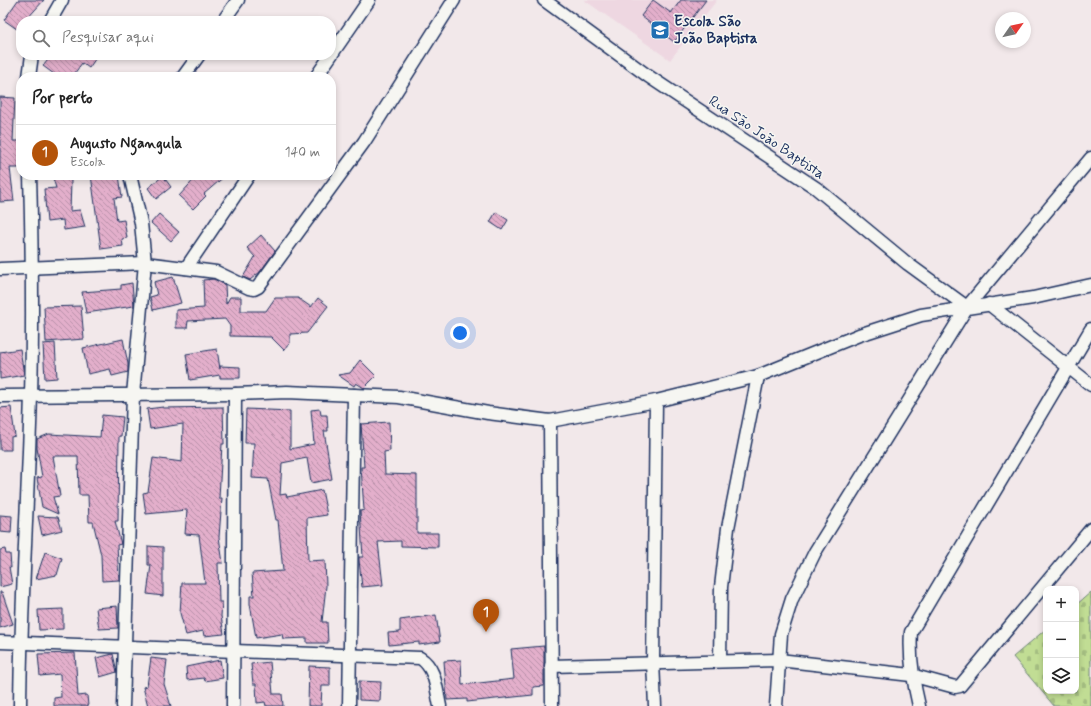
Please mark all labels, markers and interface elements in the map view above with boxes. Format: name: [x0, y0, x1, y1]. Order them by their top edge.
place label: Escola São João Baptista: [674, 12, 758, 49]
north arrow: [995, 12, 1031, 48]
search box: [16, 16, 336, 60]
school or university icon: Escola São João Baptista: [649, 19, 671, 41]
icon: search: [30, 27, 52, 49]
text: Pesquisar aqui: [62, 28, 154, 48]
text: Por perto: [32, 87, 93, 109]
street label: Rua São João Baptista: [704, 91, 829, 184]
text: Augusto Ngangula: [70, 134, 182, 154]
text: 1: [42, 144, 48, 161]
text: 140 m: [285, 144, 320, 161]
text: Escola: [70, 154, 105, 171]
your location: [450, 323, 470, 343]
map controls: [1043, 586, 1079, 694]
button: +: [1043, 586, 1079, 622]
pin: 1: [473, 599, 499, 632]
button: −: [1043, 622, 1079, 658]
button: layers: [1043, 658, 1079, 694]

